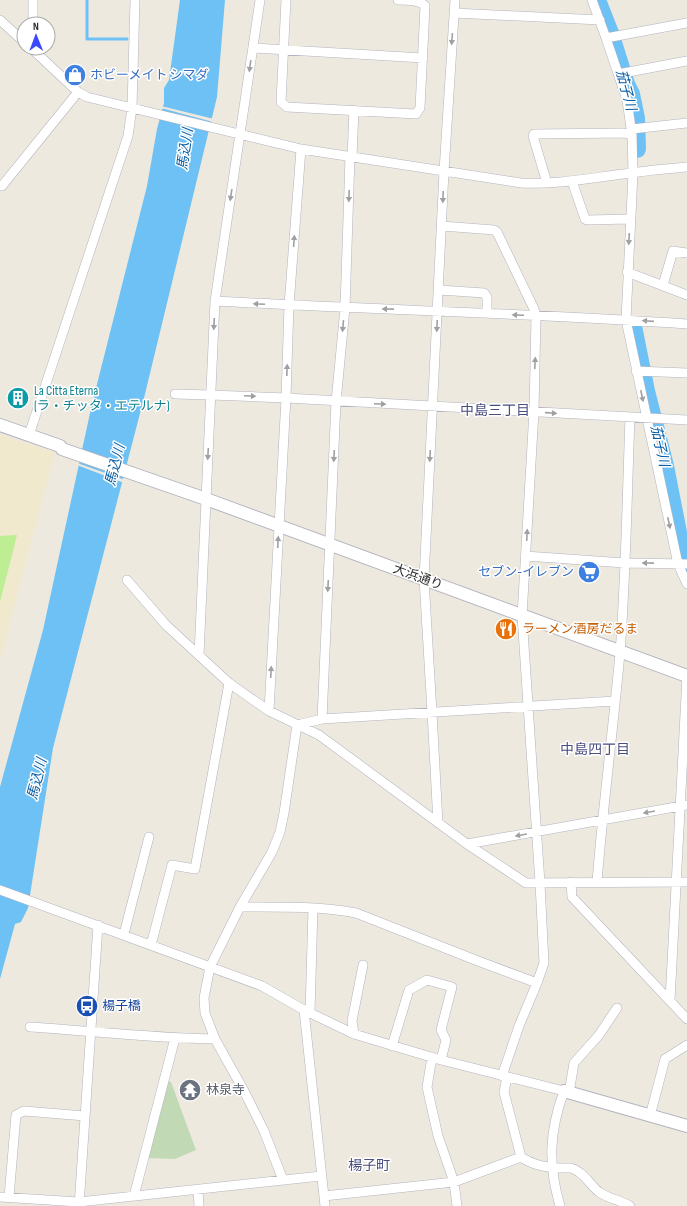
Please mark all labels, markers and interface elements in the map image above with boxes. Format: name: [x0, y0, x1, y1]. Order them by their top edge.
north arrow: [16, 16, 56, 56]
text: N: [33, 20, 39, 33]
one-way arrow: [449, 33, 456, 45]
one-way arrow: [247, 60, 253, 72]
shop icon: ホビーメイト シマダ: [62, 62, 88, 88]
place label: ホビーメイト シマダ: [90, 67, 209, 83]
water label: 茄子川: [612, 68, 640, 114]
water label: 馬込川: [174, 125, 197, 171]
one-way arrow: [228, 189, 234, 201]
one-way arrow: [345, 190, 352, 202]
one-way arrow: [440, 191, 446, 204]
one-way arrow: [626, 233, 633, 245]
one-way arrow: [290, 235, 297, 247]
one-way arrow: [253, 300, 265, 307]
one-way arrow: [381, 306, 394, 312]
one-way arrow: [512, 311, 524, 318]
one-way arrow: [211, 318, 217, 331]
one-way arrow: [642, 318, 654, 325]
one-way arrow: [340, 320, 346, 332]
one-way arrow: [433, 320, 440, 332]
one-way arrow: [532, 356, 538, 369]
one-way arrow: [283, 364, 290, 376]
place label: La Citta Eterna (ラ・チッタ・エテルナ): [34, 383, 170, 414]
building icon: La Citta Eterna (ラ・チッタ・エテルナ): [5, 385, 31, 411]
one-way arrow: [639, 390, 645, 402]
one-way arrow: [244, 393, 256, 400]
one-way arrow: [374, 401, 387, 407]
district label: 中島三丁目: [460, 402, 530, 419]
one-way arrow: [545, 409, 557, 416]
water label: 茄子川: [647, 424, 673, 470]
water label: 馬込川: [102, 441, 129, 487]
one-way arrow: [205, 448, 211, 461]
one-way arrow: [331, 450, 337, 463]
one-way arrow: [427, 450, 434, 462]
one-way arrow: [667, 517, 673, 529]
one-way arrow: [523, 529, 530, 541]
one-way arrow: [275, 535, 281, 548]
supermarket icon: セブン-イレブン: [576, 559, 602, 585]
one-way arrow: [641, 560, 654, 566]
street label: 大浜通り: [391, 561, 445, 593]
place label: セブン-イレブン: [478, 564, 574, 580]
one-way arrow: [325, 580, 331, 593]
restaurant icon: ラーメン酒房だるま: [493, 616, 519, 642]
place label: ラーメン酒房だるま: [522, 621, 638, 637]
one-way arrow: [268, 666, 275, 678]
district label: 中島四丁目: [560, 741, 630, 758]
water label: 馬込川: [24, 755, 51, 801]
one-way arrow: [643, 809, 655, 815]
one-way arrow: [515, 832, 527, 838]
bus stop icon: 楊子橋: [74, 993, 100, 1019]
place label: 楊子橋: [102, 998, 141, 1014]
temple icon: 林泉寺: [177, 1077, 203, 1103]
place label: 林泉寺: [206, 1082, 245, 1098]
district label: 楊子町: [348, 1157, 390, 1174]

